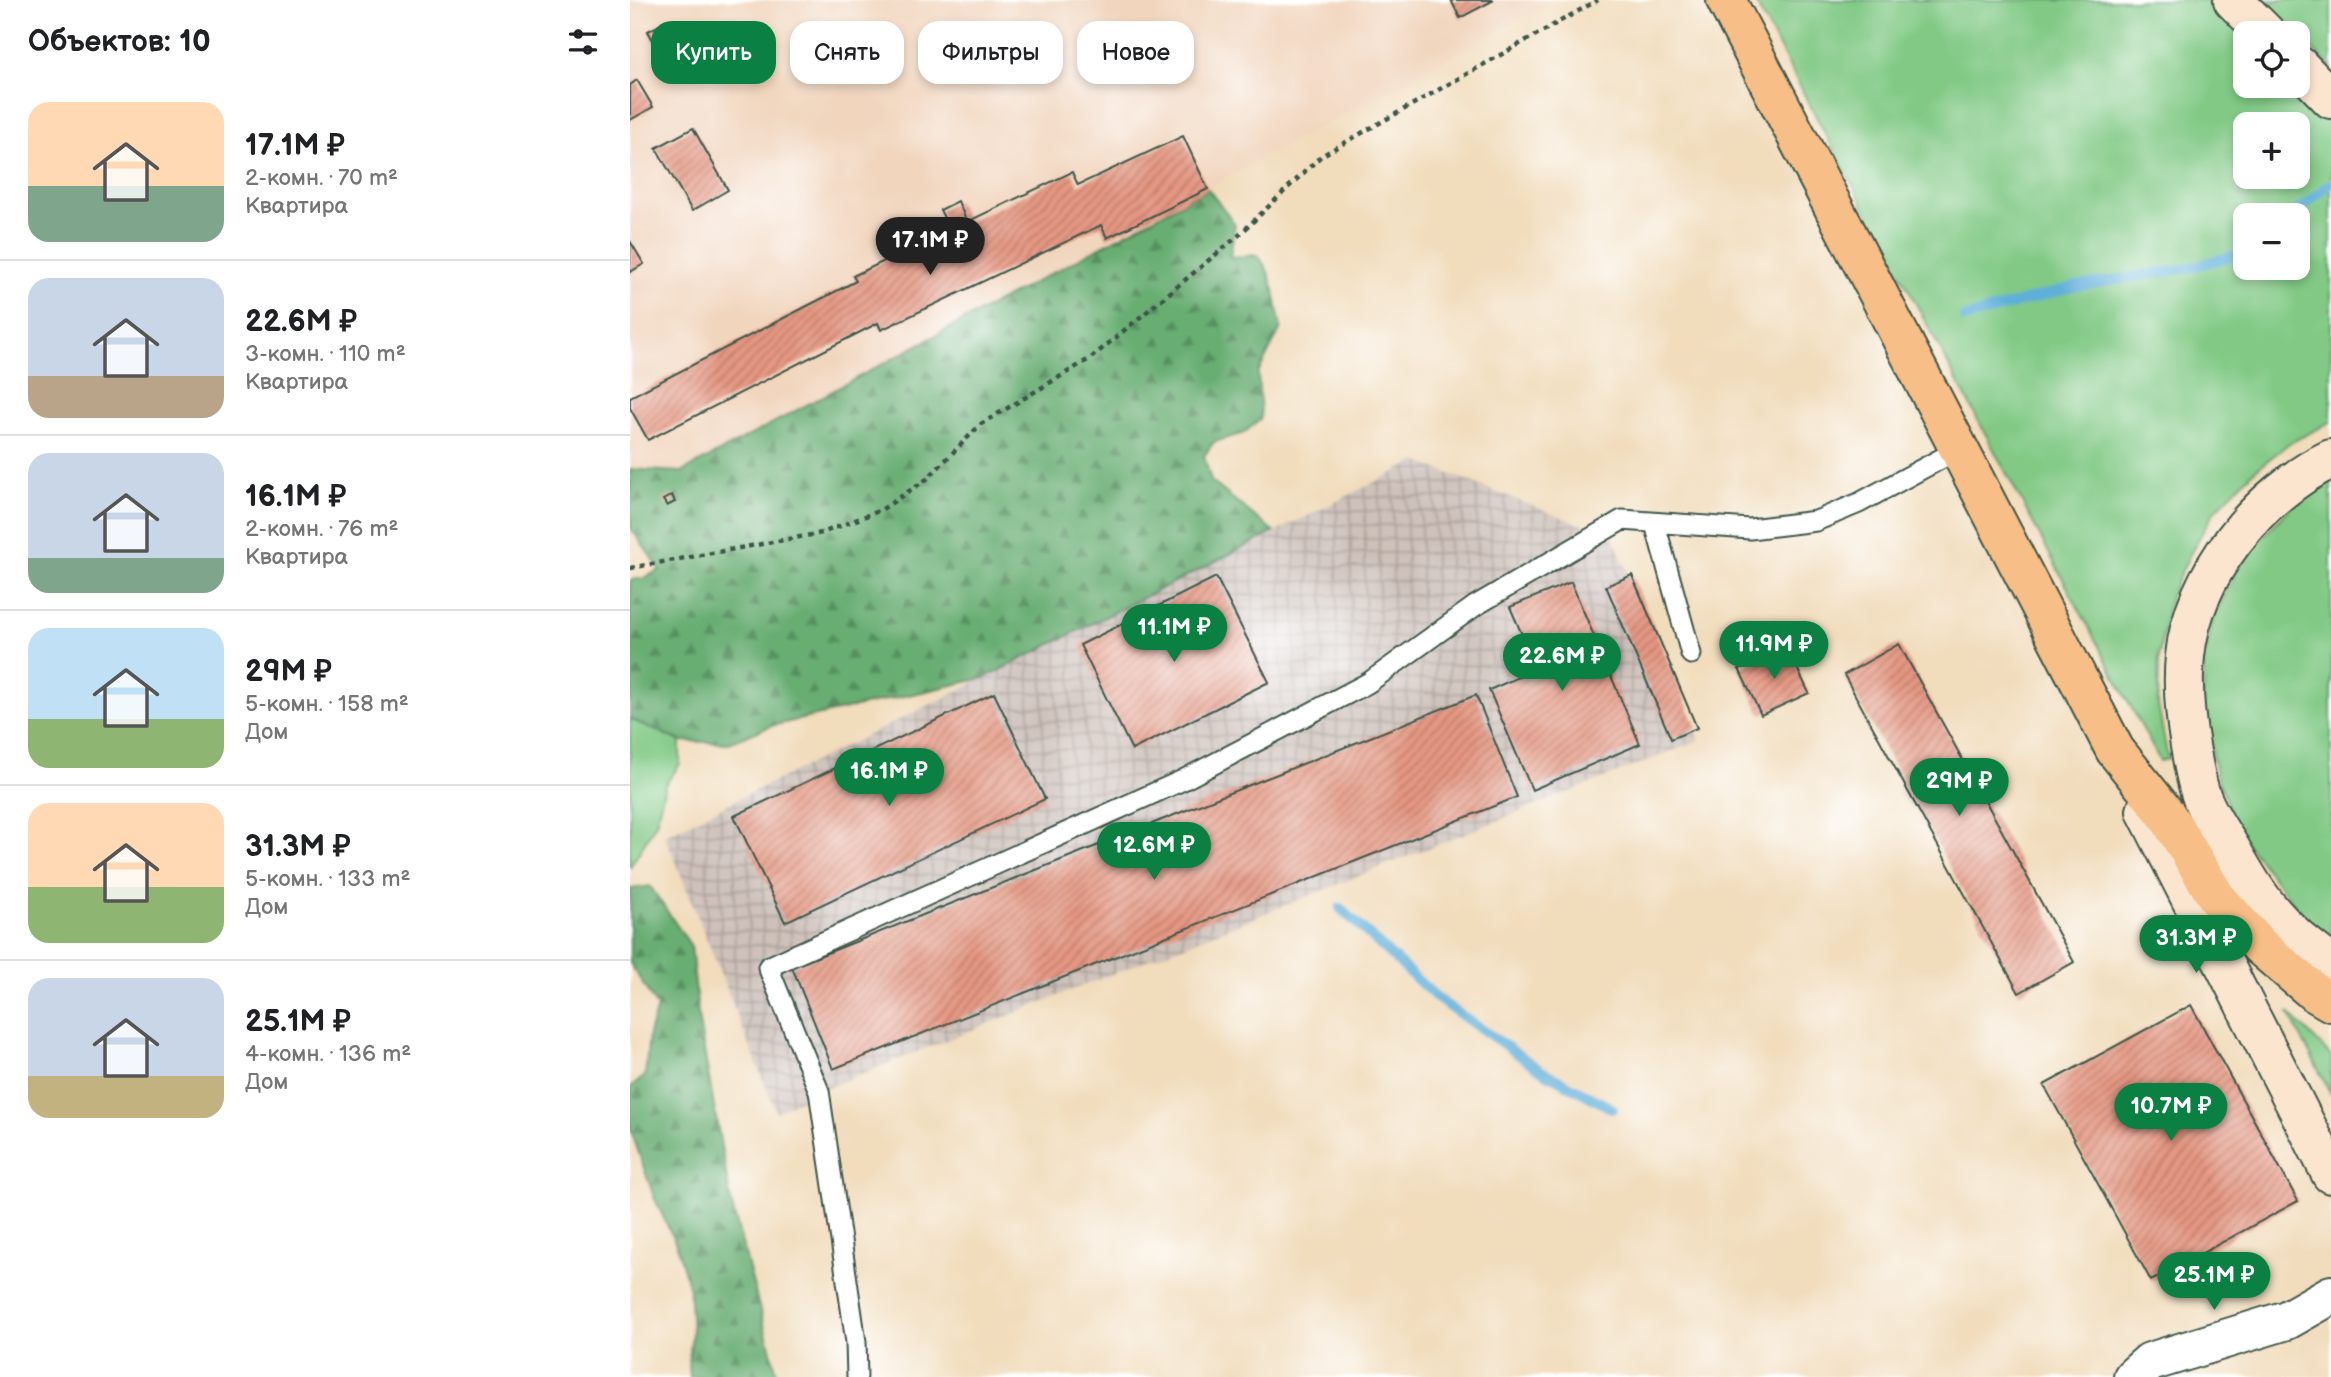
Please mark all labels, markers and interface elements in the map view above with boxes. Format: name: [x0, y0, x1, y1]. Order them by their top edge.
chip: Купить: [651, 21, 776, 84]
chip: Снять: [790, 21, 904, 84]
chip: Фильтры: [918, 21, 1063, 84]
chip: Новое: [1077, 21, 1194, 84]
map controls: [2233, 21, 2310, 280]
button: locate: [2233, 21, 2310, 98]
icon: filters: [564, 23, 602, 61]
text: Объектов: 10: [28, 24, 211, 60]
button: +: [2233, 112, 2310, 189]
text: 17.1M ₽: [245, 128, 345, 164]
icon: home: [84, 130, 168, 214]
text: 2-комн. · 70 m²: [245, 164, 398, 192]
text: Квартира: [245, 192, 348, 220]
button: −: [2233, 203, 2310, 280]
pin: 17.1M ₽: [865, 218, 995, 277]
text: 17.1M ₽: [892, 226, 968, 254]
text: 22.6M ₽: [245, 304, 357, 340]
icon: home: [84, 306, 168, 390]
text: 3-комн. · 110 m²: [245, 340, 406, 368]
text: Квартира: [245, 368, 348, 396]
text: 16.1M ₽: [245, 479, 346, 515]
icon: home: [84, 481, 168, 565]
text: 2-комн. · 76 m²: [245, 515, 398, 543]
text: Квартира: [245, 543, 348, 571]
pin: 11.1M ₽: [1109, 604, 1239, 664]
text: 11.1M ₽: [1137, 613, 1211, 641]
pin: 11.9M ₽: [1709, 622, 1839, 681]
text: 11.9M ₽: [1735, 630, 1813, 658]
pin: 22.6M ₽: [1497, 634, 1627, 693]
text: 22.6M ₽: [1519, 642, 1605, 670]
text: 29M ₽: [245, 654, 332, 690]
icon: home: [84, 656, 168, 740]
text: 5-комн. · 158 m²: [245, 690, 409, 718]
text: Дом: [245, 718, 288, 746]
pin: 16.1M ₽: [824, 748, 954, 808]
text: 16.1M ₽: [850, 757, 928, 785]
pin: 29M ₽: [1910, 758, 2008, 818]
text: 29M ₽: [1926, 767, 1992, 795]
pin: 12.6M ₽: [1089, 822, 1219, 882]
text: 31.3M ₽: [245, 829, 351, 865]
icon: home: [84, 831, 168, 915]
text: 12.6M ₽: [1113, 831, 1195, 859]
text: 5-комн. · 133 m²: [245, 865, 410, 893]
text: Дом: [245, 893, 288, 921]
pin: 31.3M ₽: [2131, 916, 2261, 975]
text: 31.3M ₽: [2155, 924, 2237, 952]
text: 25.1M ₽: [245, 1004, 351, 1040]
icon: home: [84, 1006, 168, 1090]
text: 4-комн. · 136 m²: [245, 1040, 411, 1068]
text: Дом: [245, 1068, 288, 1096]
pin: 10.7M ₽: [2106, 1084, 2236, 1143]
text: 10.7M ₽: [2130, 1092, 2212, 1120]
pin: 25.1M ₽: [2149, 1252, 2279, 1312]
text: 25.1M ₽: [2173, 1261, 2255, 1289]

